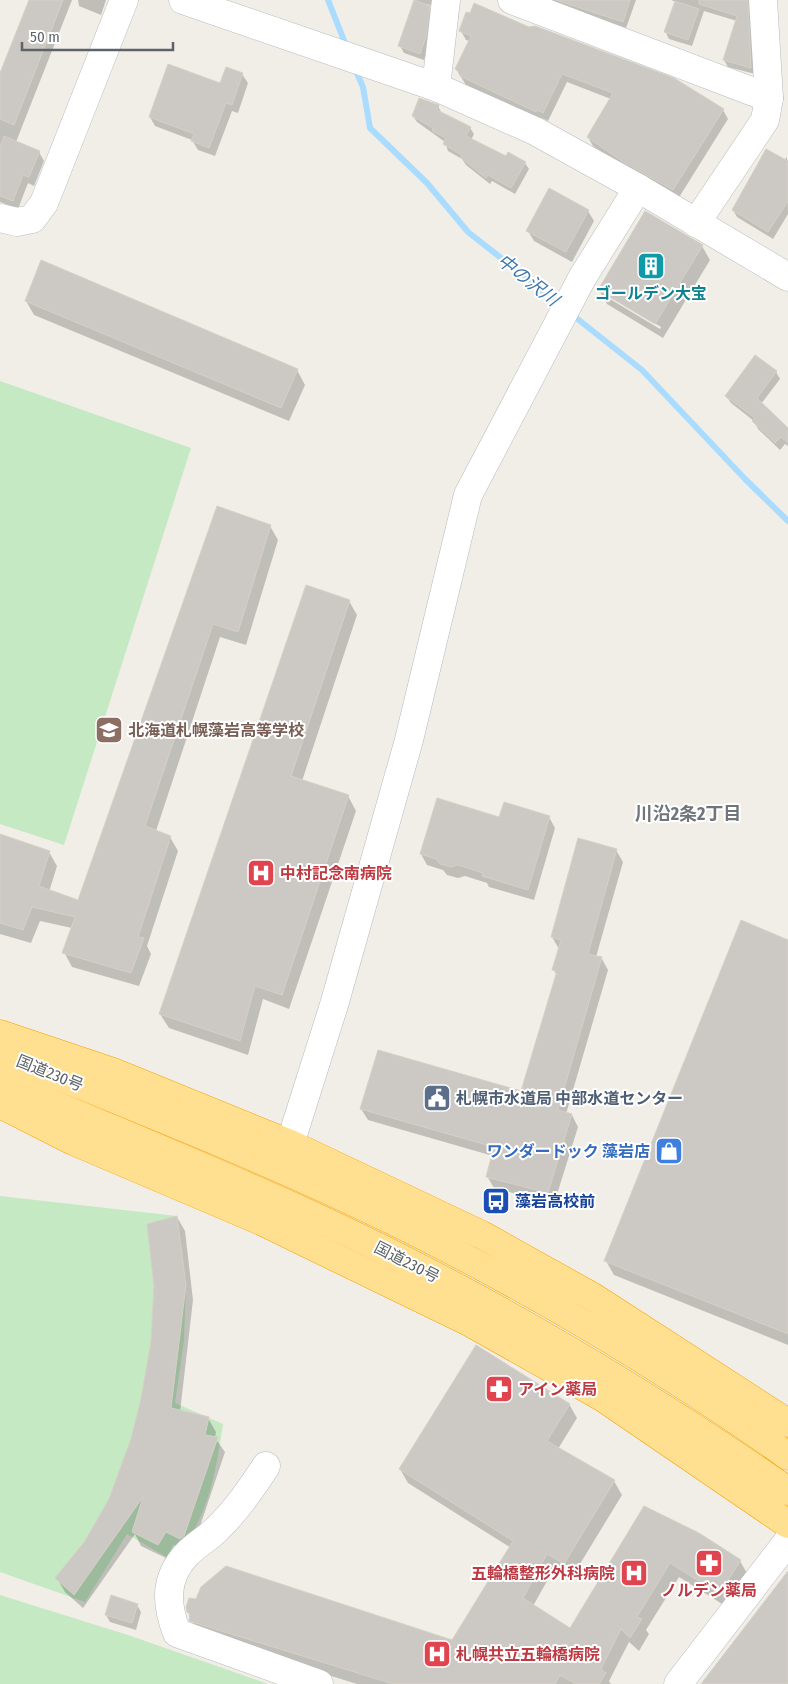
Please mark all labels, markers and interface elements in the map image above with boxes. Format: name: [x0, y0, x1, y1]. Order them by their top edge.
scale bar: [22, 20, 174, 52]
text: 50 m: [30, 28, 60, 46]
water label: 中の沢川: [493, 249, 565, 312]
building icon: ゴールデン大宝: [636, 251, 666, 281]
place label: ゴールデン大宝: [595, 284, 707, 303]
school or university icon: 北海道札幌藻岩高等学校: [94, 715, 124, 745]
place label: 北海道札幌藻岩高等学校: [128, 721, 304, 740]
district label: 川沿2条2丁目: [635, 803, 741, 825]
hospital icon: 中村記念南病院: [246, 858, 276, 888]
place label: 中村記念南病院: [280, 864, 392, 883]
street label: 国道230号: [14, 1051, 86, 1095]
public building icon: 札幌市水道局 中部水道センター: [422, 1083, 452, 1113]
place label: 札幌市水道局 中部水道センター: [456, 1089, 683, 1108]
shop icon: ワンダードック 藻岩店: [654, 1136, 684, 1166]
place label: ワンダードック 藻岩店: [487, 1142, 650, 1161]
bus stop icon: 藻岩高校前: [481, 1186, 511, 1216]
place label: 藻岩高校前: [515, 1192, 595, 1211]
street label: 国道230号: [371, 1238, 443, 1286]
pharmacy icon: アイン薬局: [484, 1374, 514, 1404]
place label: アイン薬局: [518, 1380, 597, 1399]
pharmacy icon: ノルデン薬局: [694, 1548, 724, 1578]
hospital icon: 五輪橋整形外科病院: [619, 1558, 649, 1588]
place label: 五輪橋整形外科病院: [471, 1564, 615, 1583]
place label: ノルデン薬局: [661, 1581, 757, 1600]
hospital icon: 札幌共立五輪橋病院: [422, 1639, 452, 1669]
place label: 札幌共立五輪橋病院: [456, 1645, 600, 1664]

